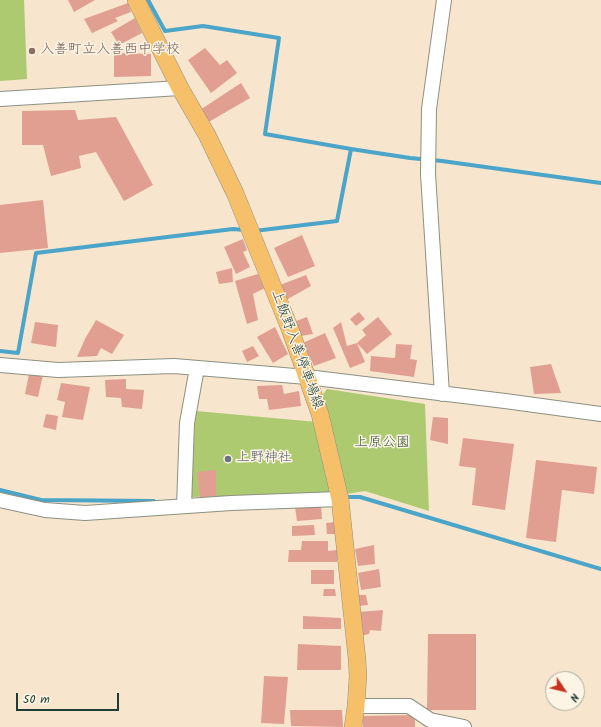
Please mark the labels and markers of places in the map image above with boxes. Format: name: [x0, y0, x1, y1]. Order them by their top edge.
place label: 入善町立入善西中学校: [40, 43, 180, 59]
marker: 入善町立入善西中学校: [27, 46, 37, 56]
place label: 上野神社: [236, 451, 292, 467]
marker: 上野神社: [223, 454, 233, 464]

